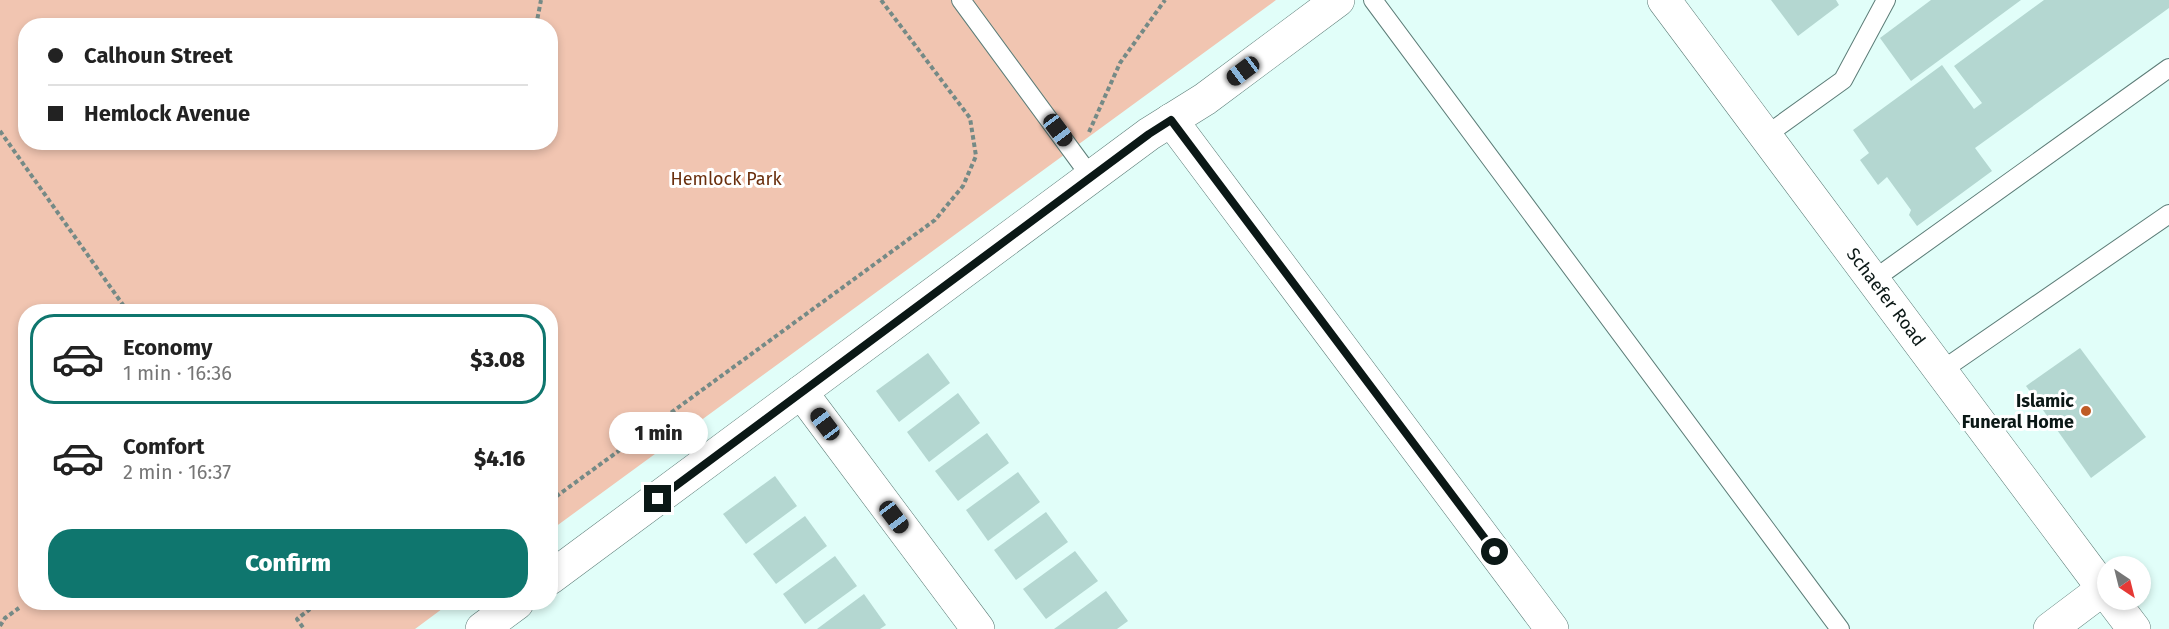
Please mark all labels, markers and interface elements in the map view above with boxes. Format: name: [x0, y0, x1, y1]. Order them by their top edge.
text: Calhoun Street: [84, 42, 233, 69]
car: [1223, 53, 1263, 89]
text: Hemlock Avenue: [84, 100, 250, 127]
car: [1040, 110, 1076, 150]
park label: Hemlock Park: [670, 168, 782, 190]
street label: Schaefer Road: [1842, 243, 1930, 351]
icon: car: [51, 332, 105, 386]
text: Economy: [123, 334, 212, 361]
text: $3.08: [470, 346, 525, 373]
text: 1 min · 16:36: [123, 361, 232, 385]
place label: Islamic Funeral Home: [1962, 390, 2074, 433]
car: [807, 404, 843, 444]
marker: Islamic Funeral Home: [2079, 404, 2093, 418]
callout: 1 min: [608, 412, 708, 454]
text: 1 min: [635, 421, 682, 445]
icon: car: [51, 431, 105, 485]
text: Comfort: [123, 433, 204, 460]
text: $4.16: [474, 445, 525, 472]
text: 2 min · 16:37: [123, 460, 231, 484]
route end: [644, 485, 671, 512]
car: [876, 497, 912, 537]
button: Confirm: [48, 529, 528, 598]
route start: [1481, 538, 1508, 565]
north arrow: [2097, 556, 2151, 610]
map controls: [2097, 556, 2151, 610]

